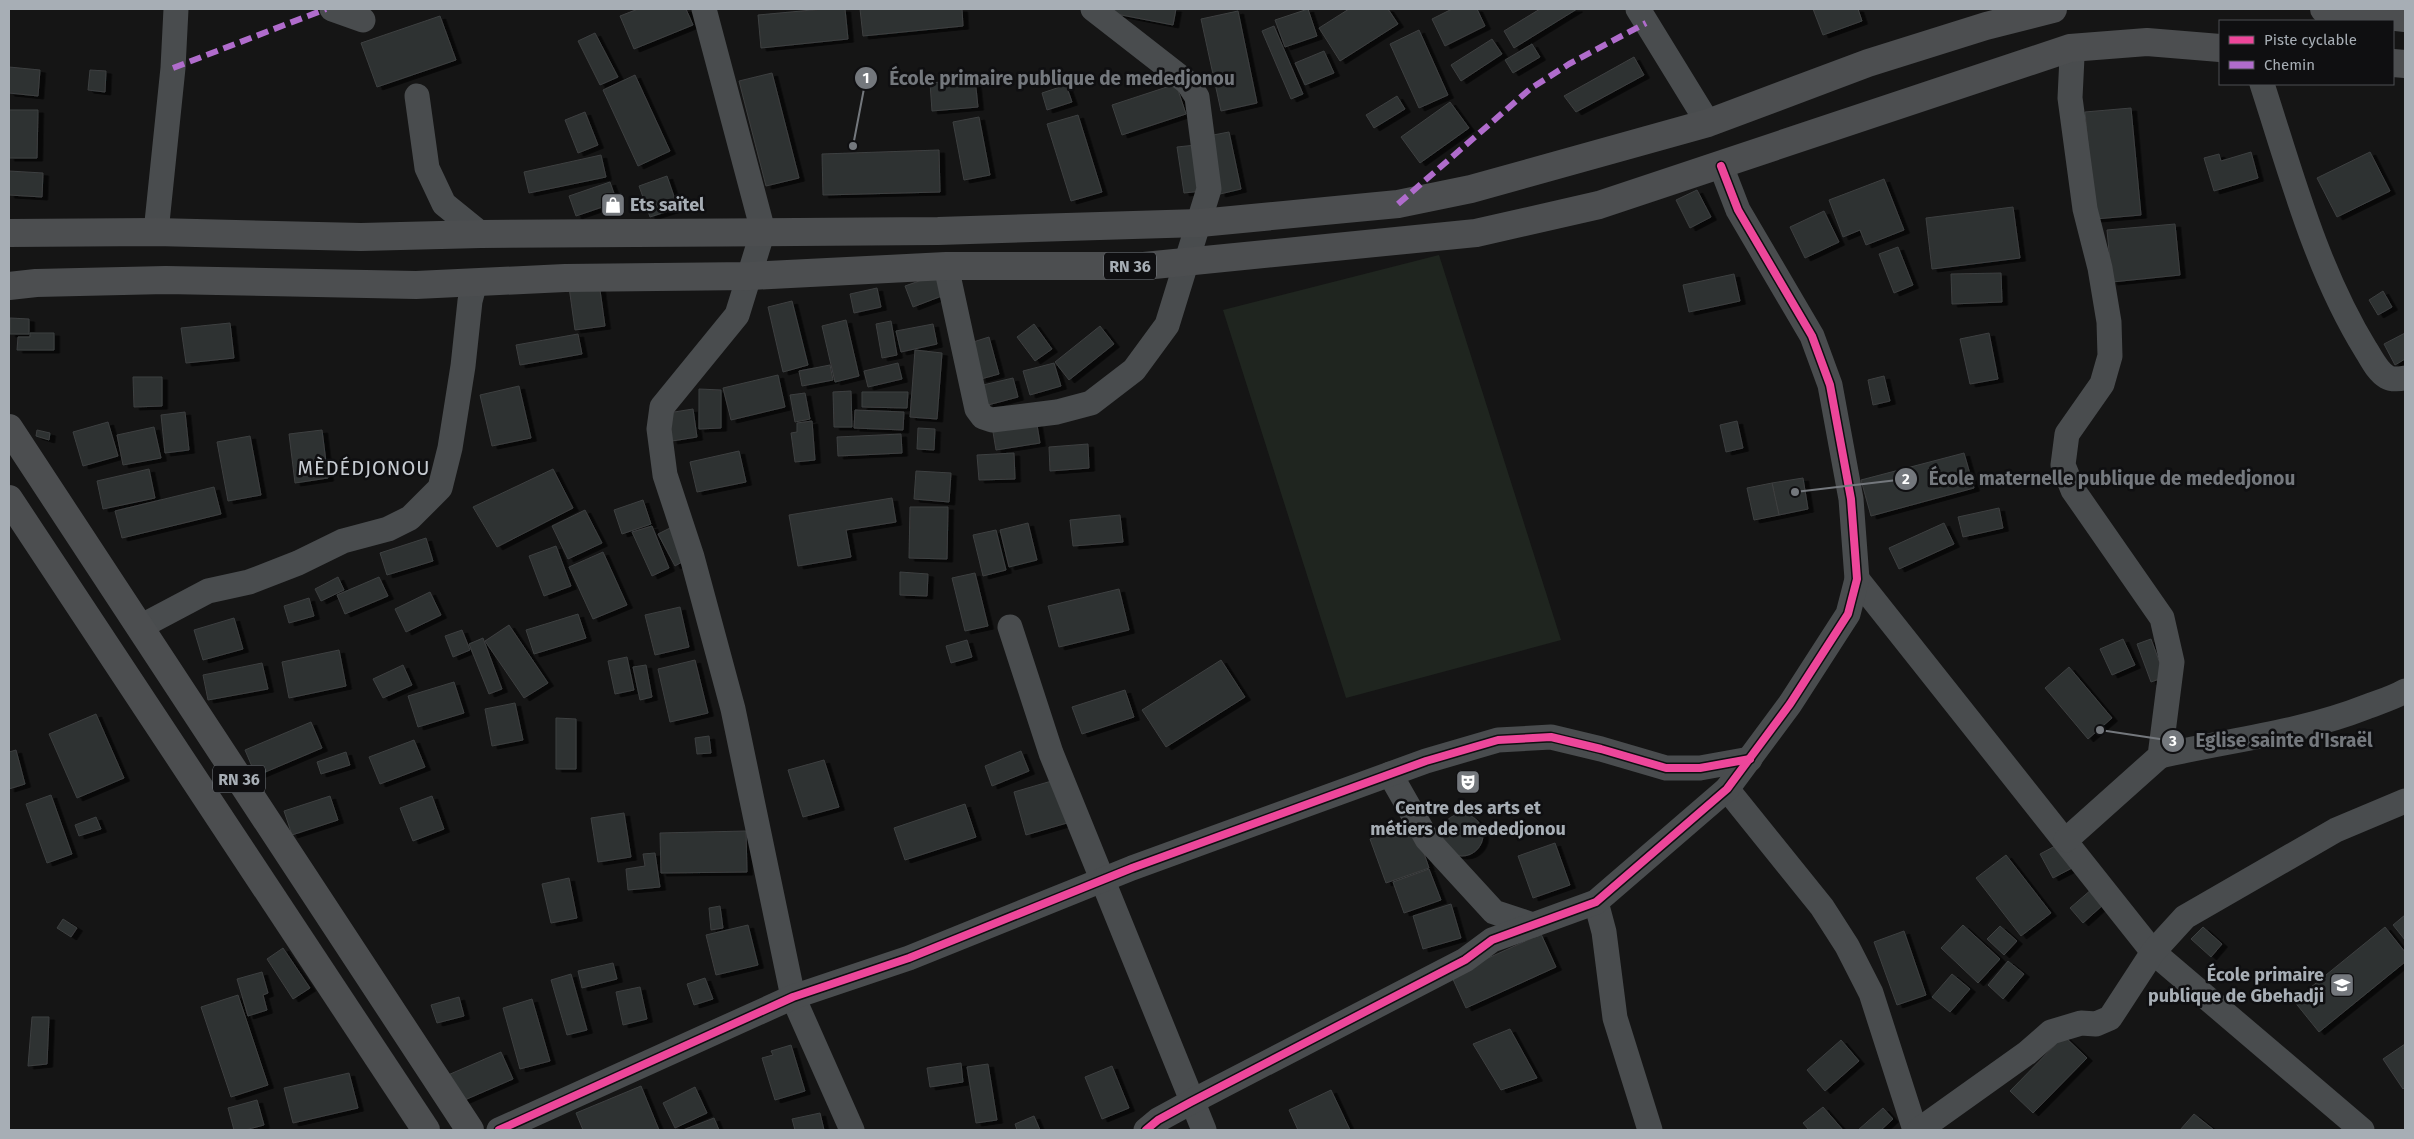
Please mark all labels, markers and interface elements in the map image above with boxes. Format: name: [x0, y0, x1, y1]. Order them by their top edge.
legend: [2219, 20, 2394, 85]
text: Piste cyclable: [2264, 31, 2357, 49]
text: Chemin: [2264, 56, 2315, 74]
callout: École primaire publique de mededjonou: [854, 61, 1244, 95]
text: École primaire publique de mededjonou: [889, 65, 1235, 90]
text: 1: [863, 69, 869, 87]
shop icon: Ets saïtel: [600, 192, 626, 218]
place label: Ets saïtel: [630, 194, 705, 216]
road number: RN 36: [1104, 252, 1156, 280]
district label: MÈDÉDJONOU: [297, 456, 431, 480]
callout: École maternelle publique de mededjonou: [1893, 462, 2305, 496]
text: École maternelle publique de mededjonou: [1929, 465, 2295, 490]
text: 2: [1902, 470, 1910, 488]
callout: Eglise sainte d'Israël: [2160, 724, 2382, 758]
text: Eglise sainte d'Israël: [2195, 729, 2373, 752]
text: 3: [2168, 732, 2177, 750]
road number: RN 36: [213, 766, 265, 792]
theatre icon: Centre des arts et métiers de mededjonou: [1455, 769, 1481, 795]
place label: Centre des arts et métiers de mededjonou: [1370, 797, 1566, 840]
place label: École primaire publique de Gbehadji: [2148, 963, 2324, 1007]
school or university icon: École primaire publique de Gbehadji: [2329, 972, 2355, 998]

